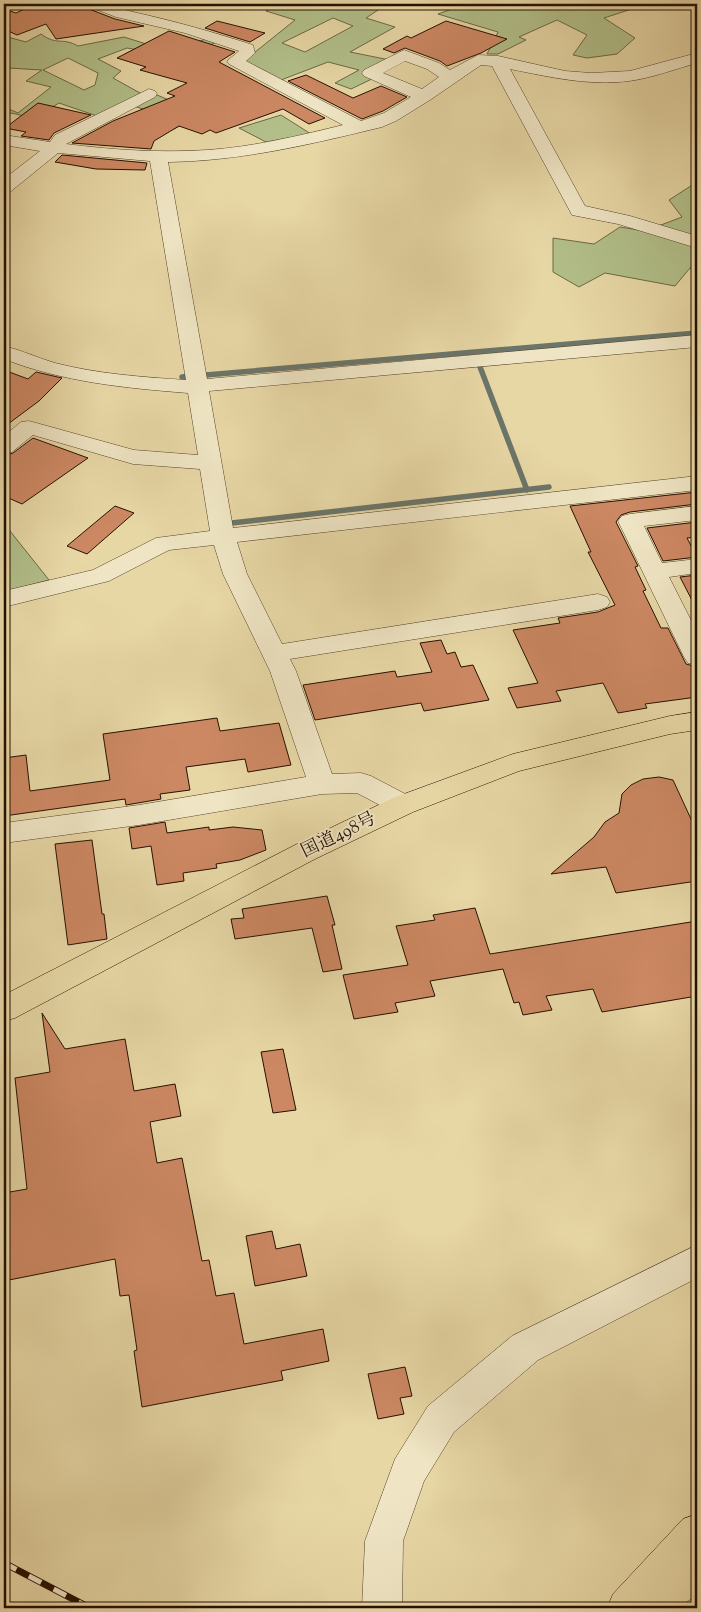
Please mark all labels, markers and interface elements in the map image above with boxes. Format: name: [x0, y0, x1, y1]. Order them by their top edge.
street label: 国道498号: [297, 807, 381, 865]

